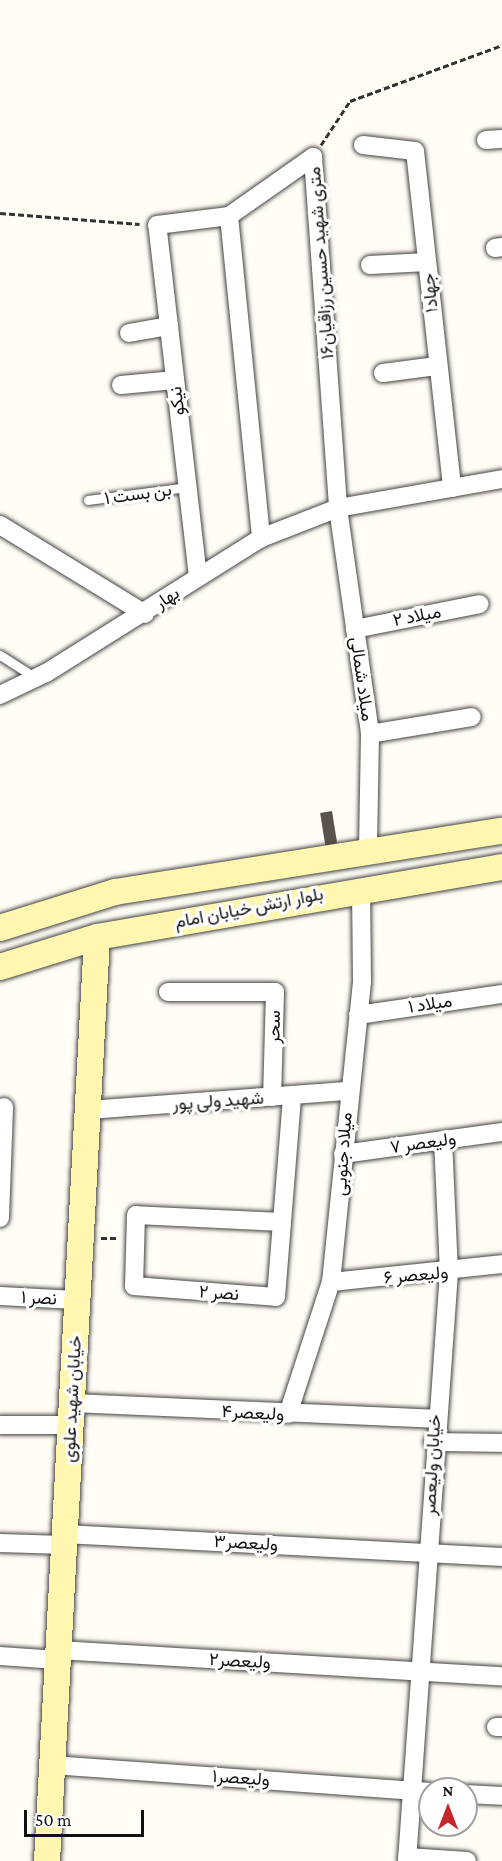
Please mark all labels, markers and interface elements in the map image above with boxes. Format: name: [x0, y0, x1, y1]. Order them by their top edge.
street label: ۱۶متری شهید حسین رزاقیان: [303, 166, 339, 360]
street label: جهاد۱: [417, 272, 443, 314]
street label: نیکو: [165, 385, 189, 417]
street label: بن بست ۱: [103, 479, 173, 509]
street label: بهار: [151, 582, 183, 614]
street label: میلاد ۲: [391, 601, 443, 631]
street label: میلاد شمالی: [345, 635, 379, 723]
street label: بلوار ارتش خیابان امام: [173, 883, 325, 933]
street label: میلاد ۱: [407, 990, 453, 1018]
street label: سحر: [263, 1010, 285, 1044]
street label: شهید ولی پور: [172, 1087, 264, 1115]
street label: میلاد جنوبی: [329, 1111, 357, 1197]
street label: ولیعصر ۷: [389, 1128, 457, 1158]
street label: ولیعصر ۶: [383, 1261, 449, 1289]
street label: نصر ۲: [198, 1281, 240, 1305]
street label: نصر ۱: [20, 1286, 58, 1310]
street label: خیابان شهید علوی: [58, 1335, 86, 1463]
street label: ولیعصر۴: [221, 1401, 285, 1425]
street label: خیابان ولیعصر: [419, 1414, 445, 1516]
street label: ولیعصر۳: [213, 1531, 279, 1555]
street label: ولیعصر۲: [209, 1649, 271, 1673]
street label: ولیعصر۱: [211, 1765, 271, 1791]
north arrow: [418, 1777, 478, 1837]
text: N: [443, 1782, 453, 1799]
scale bar: [27, 1798, 147, 1836]
text: 50 m: [35, 1810, 72, 1830]

